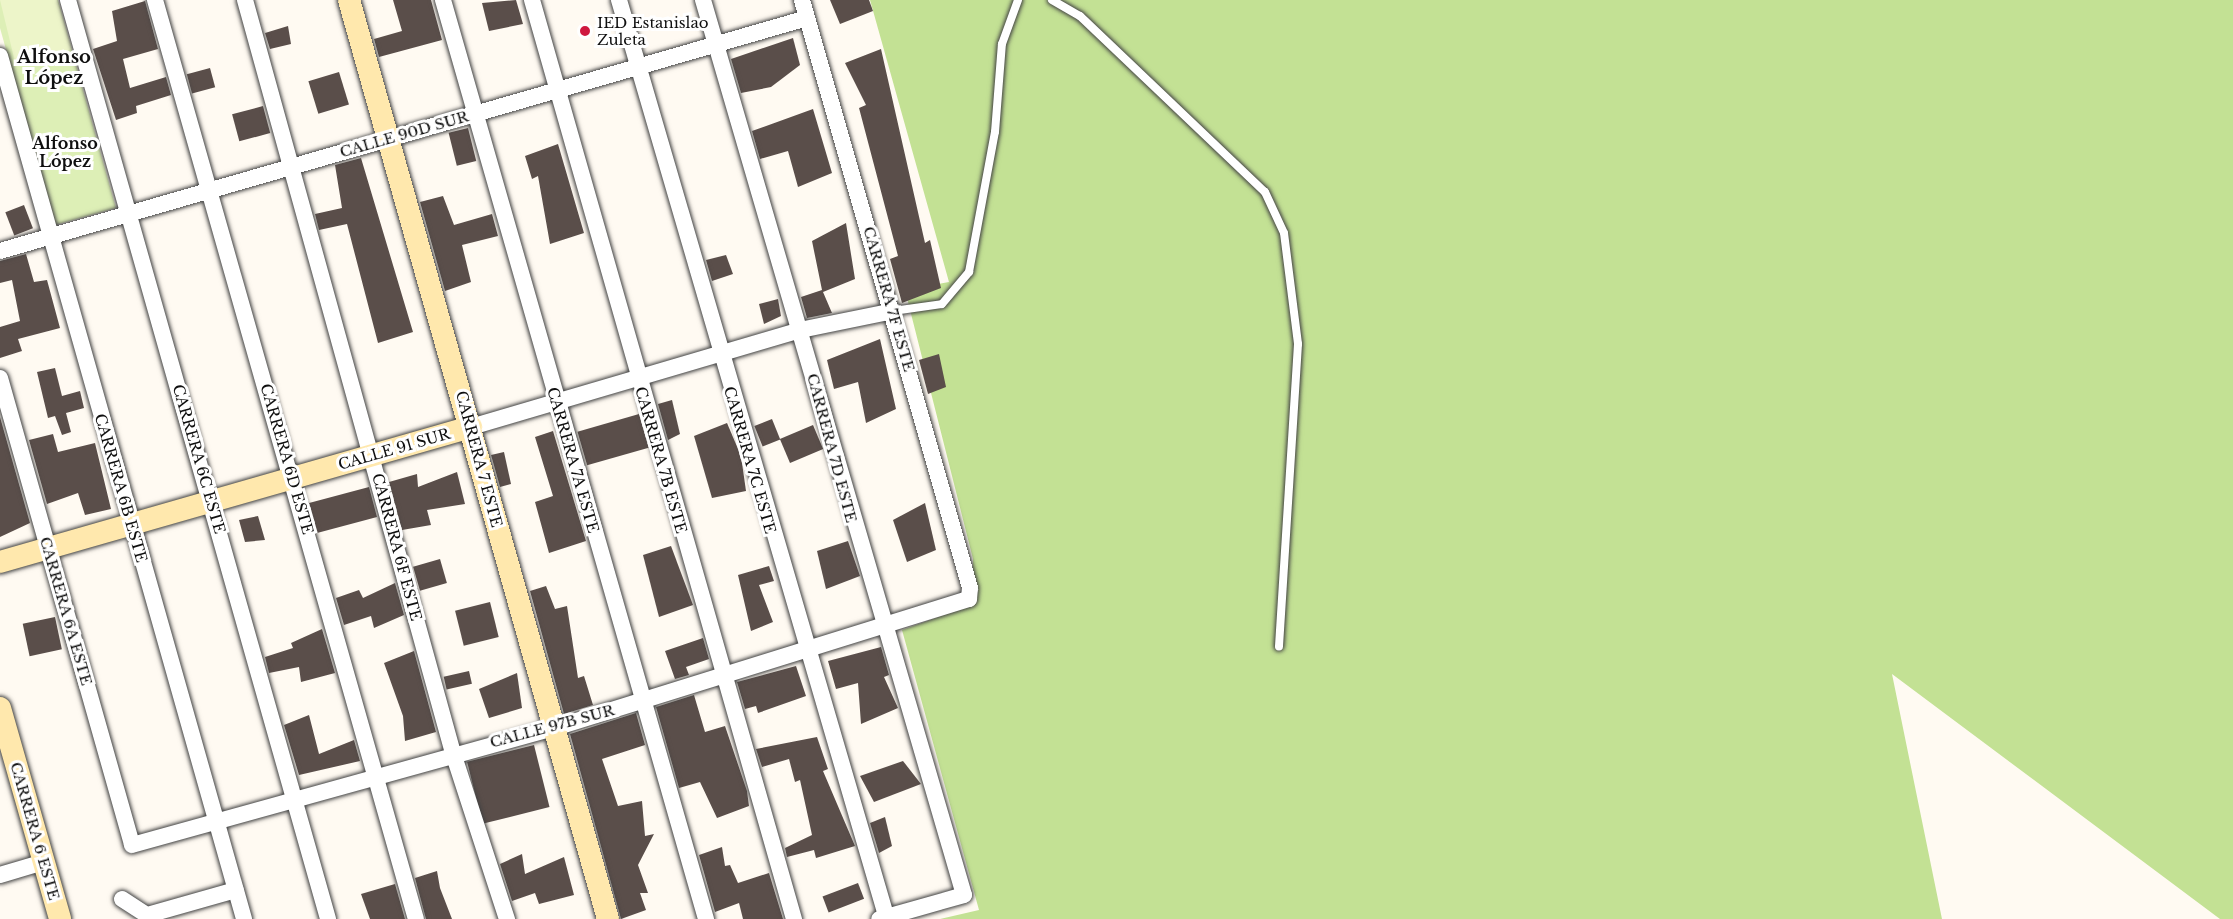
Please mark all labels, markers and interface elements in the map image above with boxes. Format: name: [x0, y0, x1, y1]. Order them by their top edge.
place label: IED Estanislao Zuleta: [597, 13, 709, 48]
marker: IED Estanislao Zuleta: [578, 24, 592, 38]
district label: Alfonso López: [17, 47, 91, 90]
street label: CALLE 90D SUR: [338, 107, 470, 161]
district label: Alfonso López: [32, 133, 98, 171]
street label: CARRERA 7F ESTE: [860, 224, 918, 374]
street label: CARRERA 7D ESTE: [803, 371, 861, 525]
street label: CARRERA 6D ESTE: [257, 381, 317, 537]
street label: CARRERA 6C ESTE: [169, 382, 229, 536]
street label: CARRERA 7A ESTE: [543, 384, 603, 536]
street label: CARRERA 7B ESTE: [631, 384, 691, 536]
street label: CARRERA 7C ESTE: [720, 384, 780, 536]
street label: CARRERA 7 ESTE: [452, 389, 506, 529]
street label: CARRERA 6B ESTE: [91, 411, 151, 565]
street label: CALLE 91 SUR: [336, 424, 452, 474]
street label: CARRERA 6F ESTE: [368, 471, 426, 623]
street label: CARRERA 6A ESTE: [36, 534, 96, 688]
street label: CALLE 97B SUR: [488, 701, 616, 751]
street label: CARRERA 6 ESTE: [7, 760, 63, 902]

